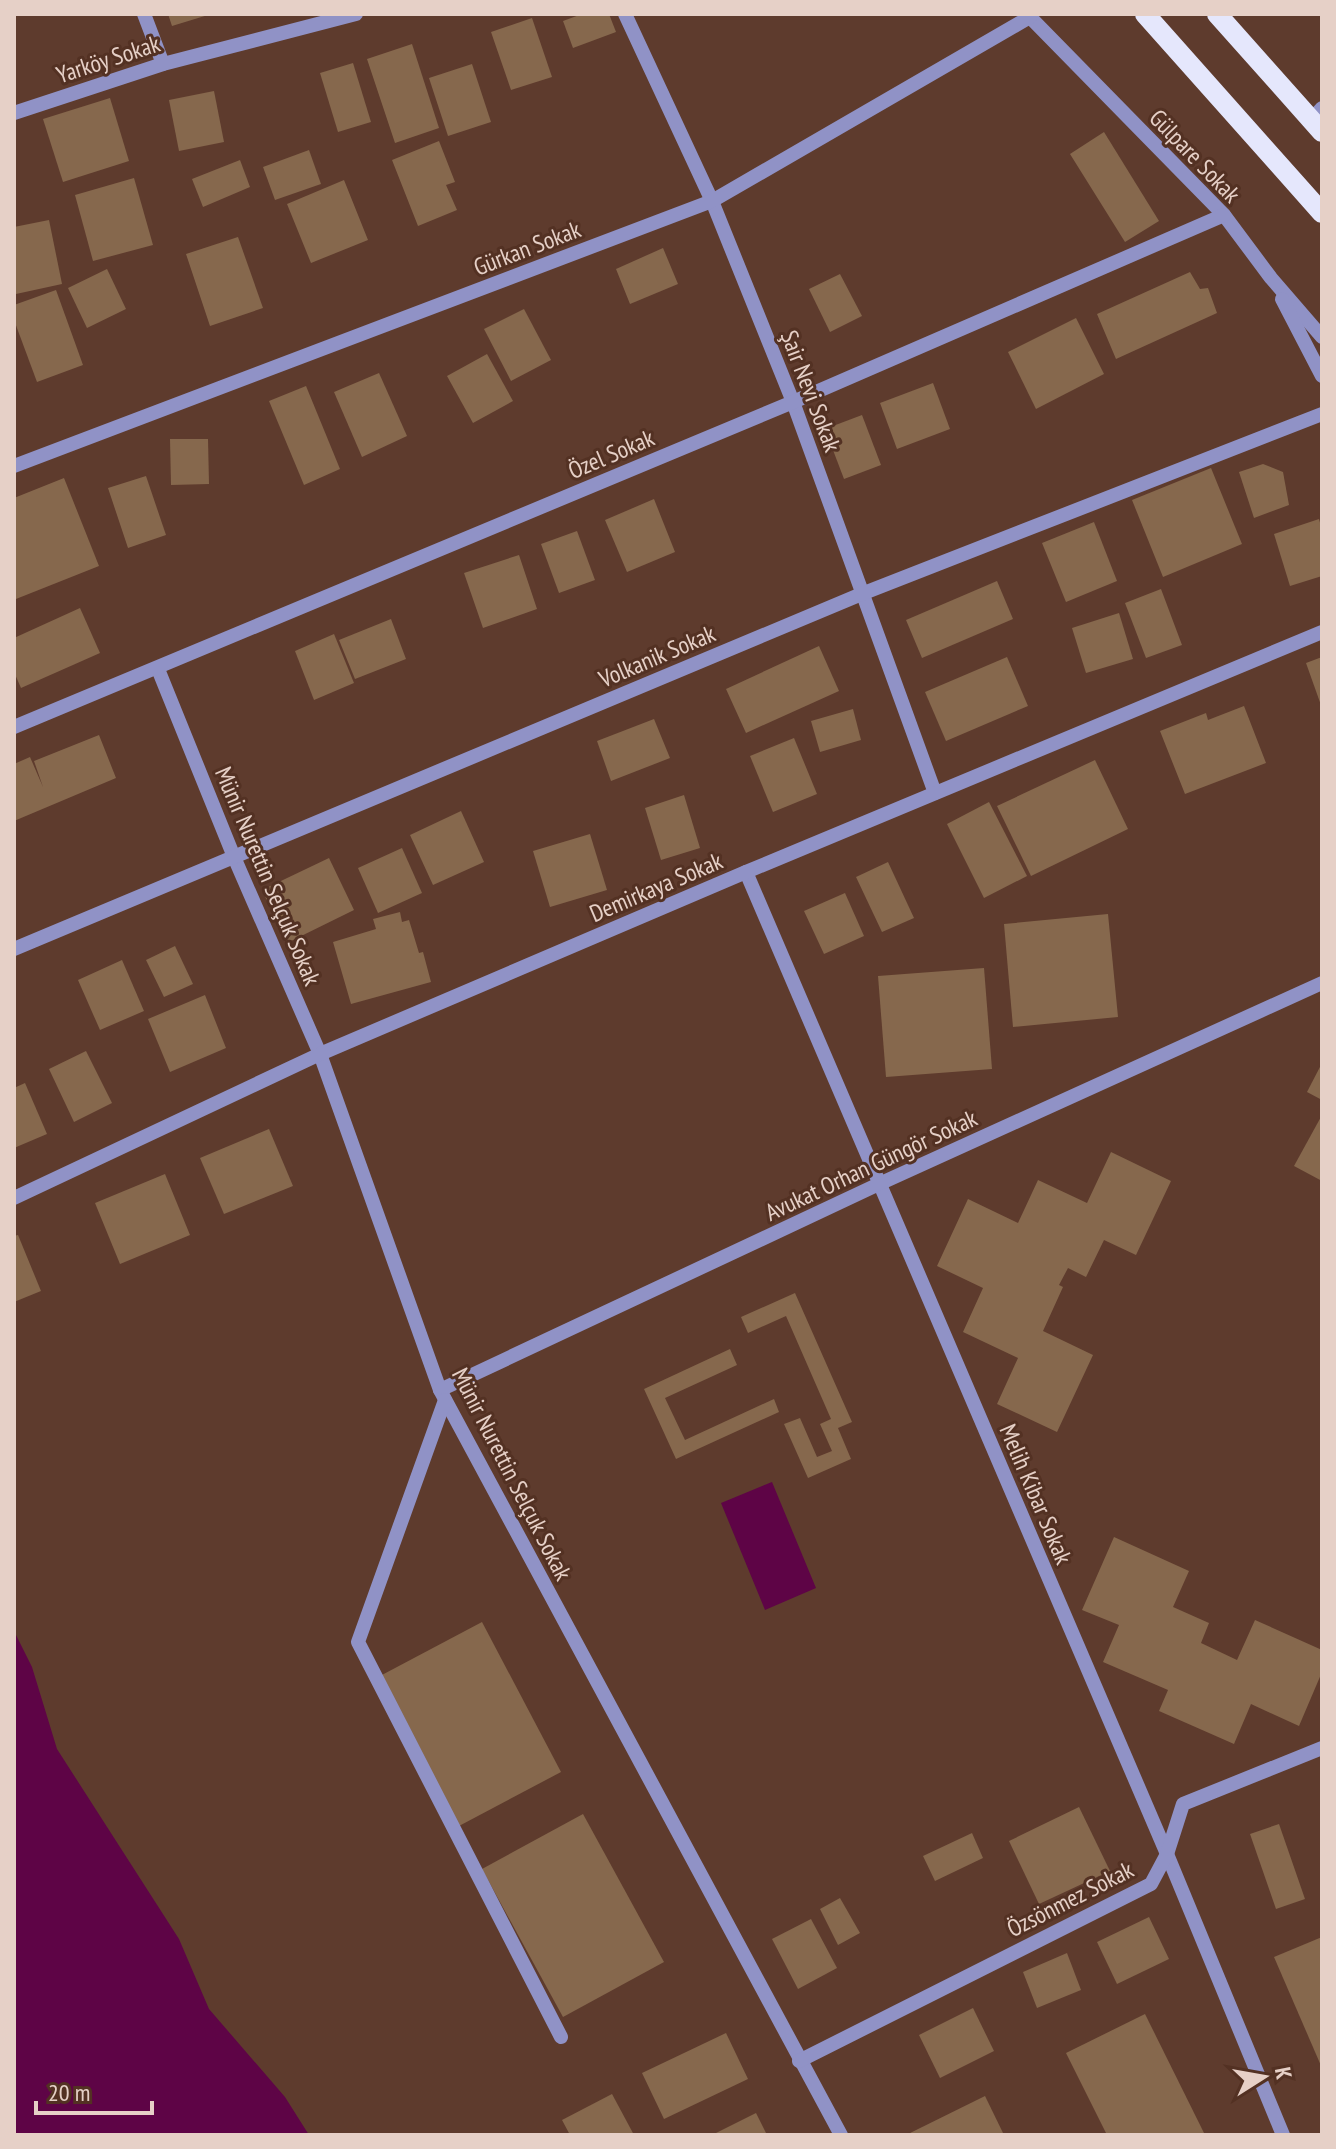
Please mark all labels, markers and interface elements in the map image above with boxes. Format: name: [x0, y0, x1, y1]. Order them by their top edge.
street label: Yarköy Sokak: [52, 27, 164, 90]
street label: Gülpare Sokak: [1143, 103, 1248, 210]
street label: Gürkan Sokak: [469, 213, 586, 283]
street label: Şair Nevi Sokak: [774, 326, 849, 457]
street label: Özel Sokak: [563, 422, 659, 486]
street label: Volkanik Sokak: [593, 617, 720, 695]
street label: Münir Nurettin Selçuk Sokak: [208, 762, 328, 991]
street label: Demirkaya Sokak: [585, 845, 728, 929]
street label: Avukat Orhan Güngör Sokak: [760, 1102, 983, 1228]
street label: Münir Nurettin Selçuk Sokak: [445, 1363, 579, 1586]
street label: Melih Kibar Sokak: [993, 1419, 1080, 1569]
street label: Özsönmez Sokak: [1002, 1854, 1139, 1944]
north arrow: [1224, 2037, 1304, 2117]
scale bar: [36, 2065, 152, 2115]
text: K: [1269, 2065, 1299, 2082]
text: 20 m: [48, 2077, 90, 2108]

